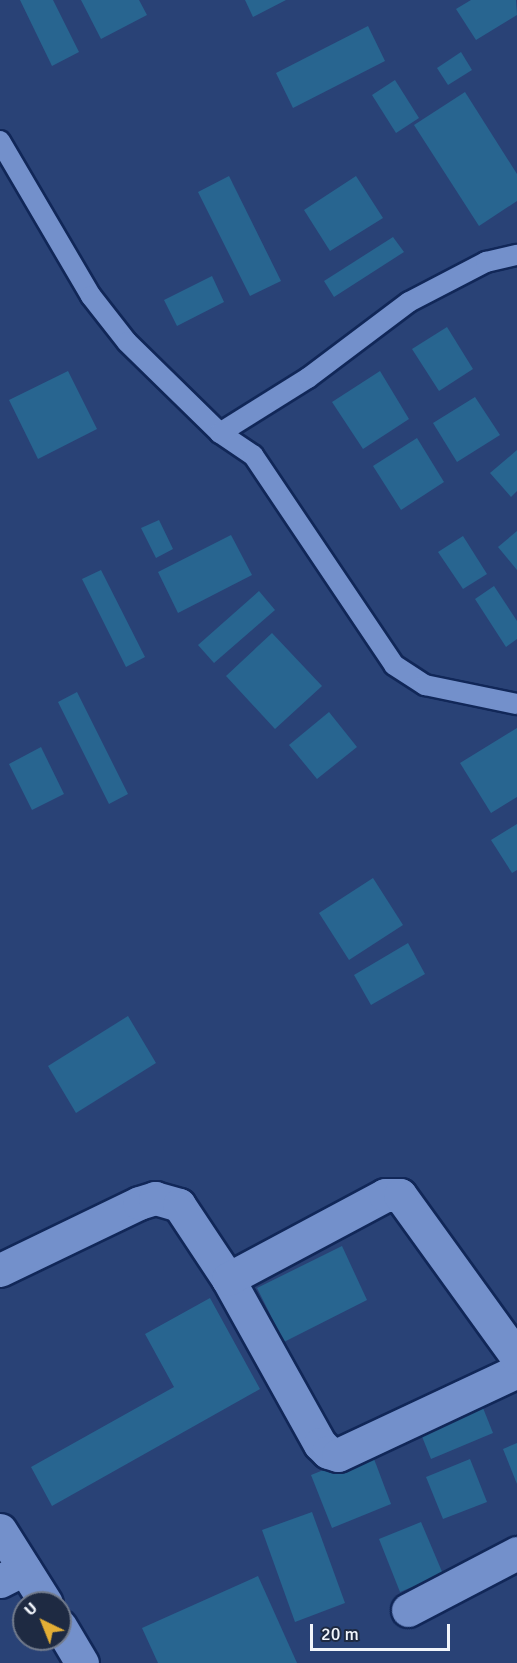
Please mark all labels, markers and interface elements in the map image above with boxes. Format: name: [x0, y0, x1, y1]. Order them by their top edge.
north arrow: [12, 1591, 72, 1651]
text: U: [20, 1598, 42, 1620]
scale bar: [313, 1612, 452, 1650]
text: 20 m: [321, 1623, 359, 1645]

